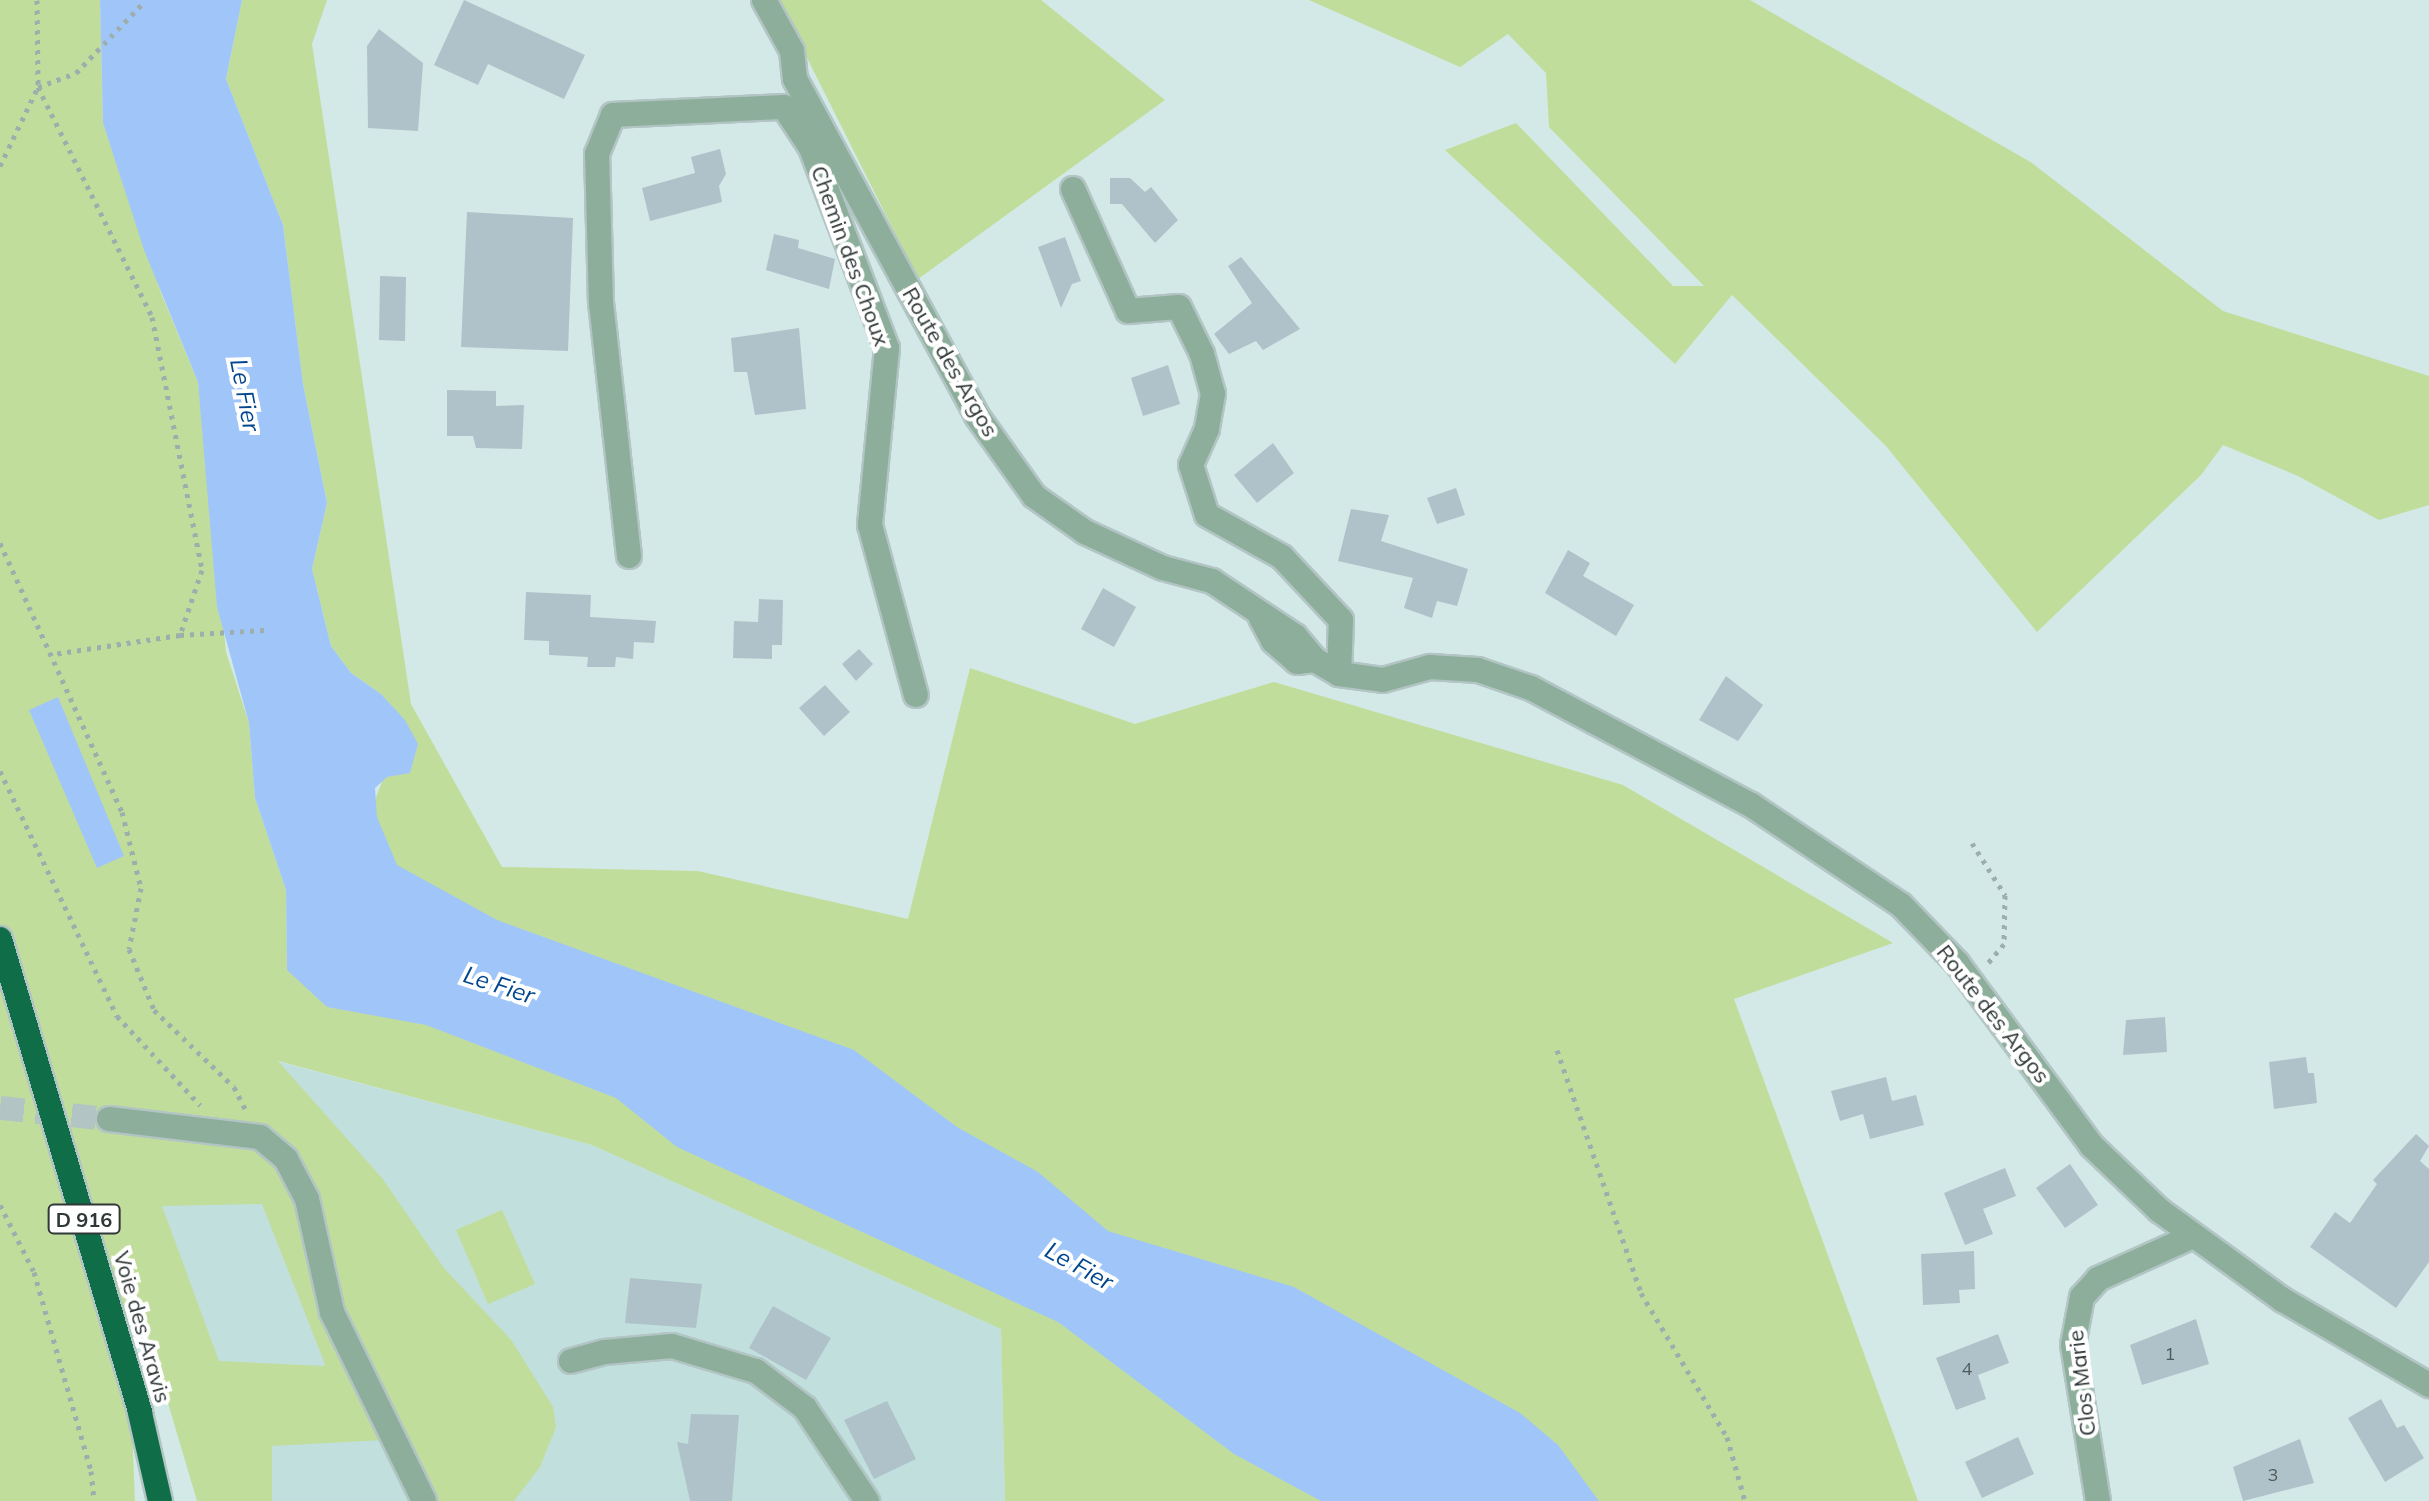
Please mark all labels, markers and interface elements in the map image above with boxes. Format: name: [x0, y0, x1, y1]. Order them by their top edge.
street label: Chemin des Choux: [805, 162, 895, 350]
street label: Route des Argos: [897, 283, 1003, 441]
water label: Le Fier: [224, 356, 266, 434]
street label: Route des Argos: [1931, 940, 2055, 1088]
water label: Le Fier: [460, 960, 538, 1010]
road number: D 916: [46, 1203, 122, 1235]
water label: Le Fier: [1040, 1236, 1118, 1296]
street label: Voie des Aravis: [108, 1248, 176, 1406]
street label: Clos Marie: [2062, 1328, 2102, 1438]
house number: 1: [2165, 1343, 2175, 1365]
house number: 4: [1962, 1358, 1972, 1380]
house number: 3: [2268, 1464, 2278, 1486]

